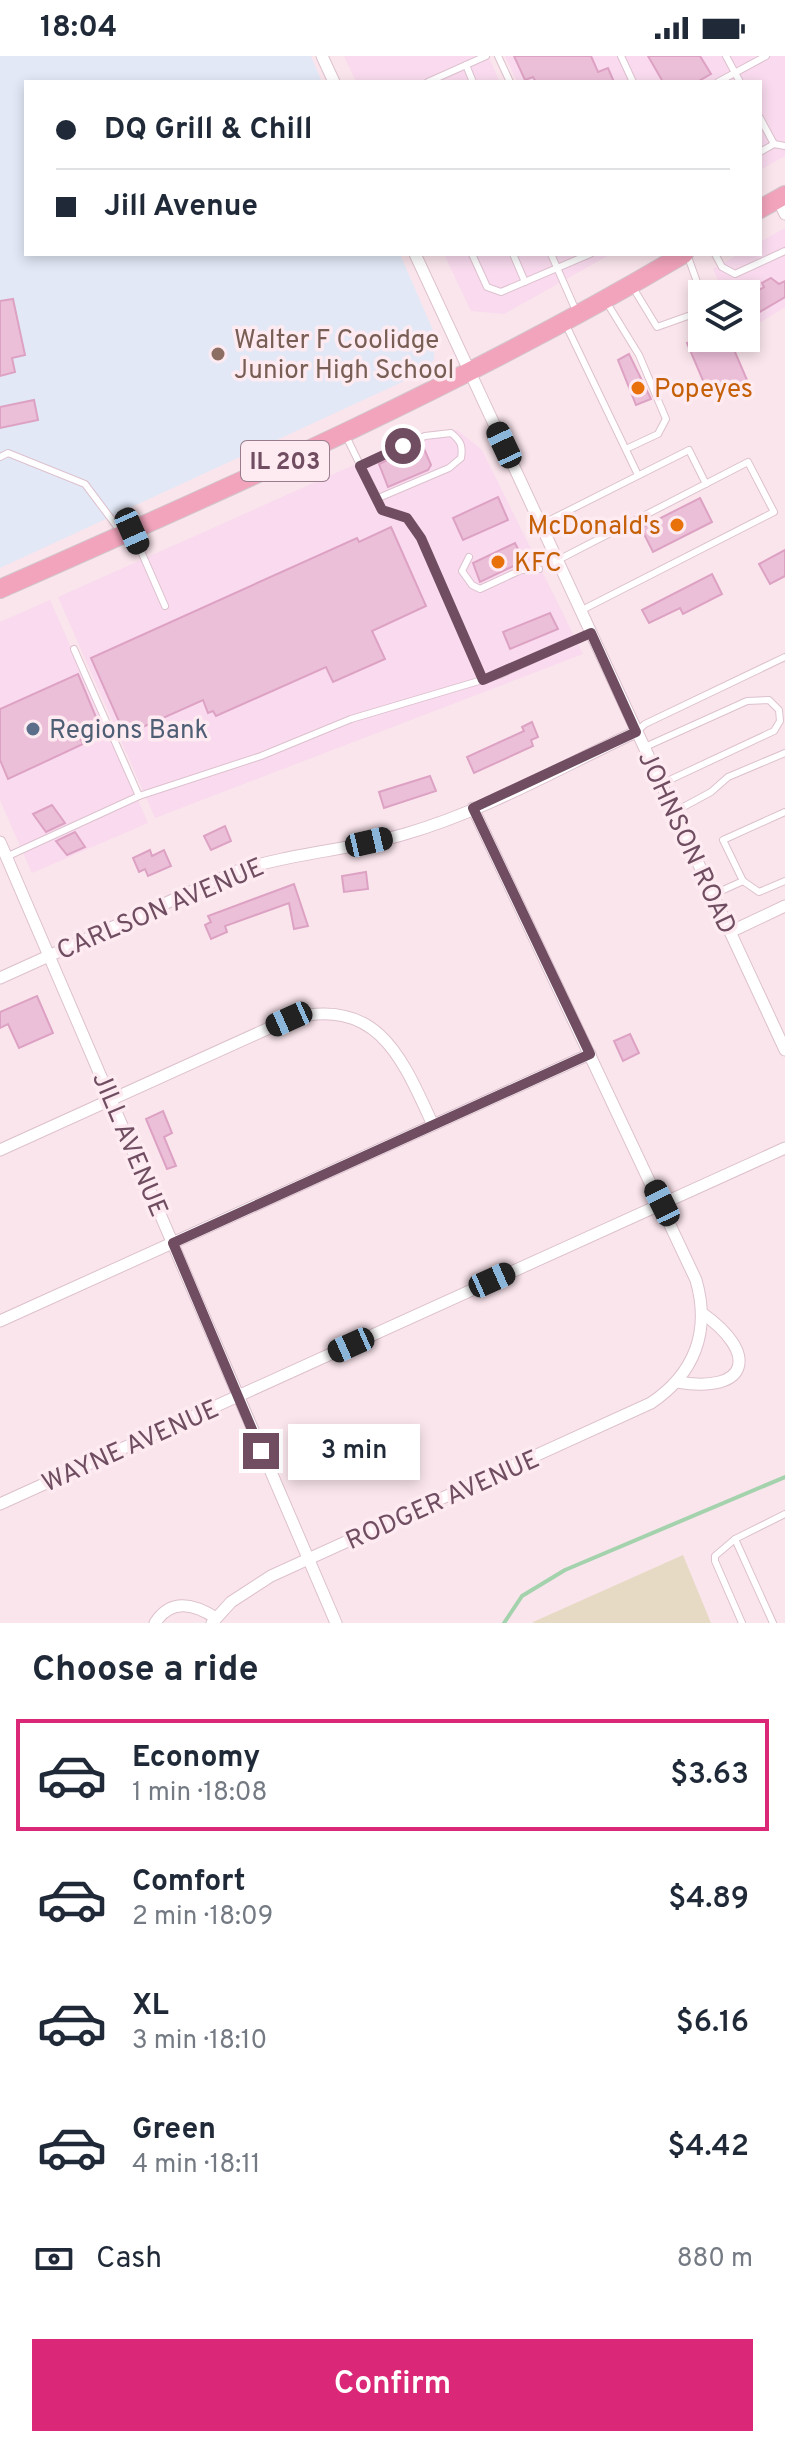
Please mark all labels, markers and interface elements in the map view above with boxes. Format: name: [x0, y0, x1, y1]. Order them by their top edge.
text: 18:04: [40, 10, 117, 47]
text: DQ Grill & Chill: [104, 112, 312, 149]
text: Jill Avenue: [104, 189, 258, 226]
map controls: [688, 280, 760, 352]
button: layers: [688, 280, 760, 352]
place label: Walter F Coolidge Junior High School: [234, 325, 454, 388]
marker: Walter F Coolidge Junior High School: [209, 345, 227, 363]
place label: Popeyes: [654, 374, 753, 407]
marker: Popeyes: [629, 379, 647, 397]
car: [483, 418, 525, 472]
route start: [385, 428, 421, 464]
road number: IL 203: [241, 441, 329, 481]
car: [111, 504, 153, 558]
place label: McDonald's: [528, 511, 661, 544]
marker: McDonald's: [668, 516, 686, 534]
place label: KFC: [514, 548, 562, 581]
marker: KFC: [489, 553, 507, 571]
place label: Regions Bank: [49, 715, 208, 748]
marker: Regions Bank: [24, 720, 42, 738]
street label: JOHNSON ROAD: [629, 746, 743, 940]
car: [343, 825, 395, 859]
street label: CARLSON AVENUE: [52, 852, 270, 969]
car: [262, 998, 316, 1040]
street label: JILL AVENUE: [83, 1068, 174, 1222]
car: [641, 1176, 683, 1230]
car: [465, 1259, 519, 1301]
car: [324, 1324, 378, 1366]
street label: WAYNE AVENUE: [37, 1394, 225, 1501]
callout: 3 min: [289, 1423, 421, 1479]
route end: [243, 1433, 279, 1469]
text: 3 min: [321, 1435, 387, 1468]
street label: RODGER AVENUE: [341, 1444, 545, 1559]
text: Choose a ride: [32, 1648, 258, 1694]
icon: car: [36, 1739, 108, 1811]
text: Economy: [132, 1740, 260, 1777]
text: $3.63: [670, 1757, 749, 1794]
text: 1 min · 18:08: [132, 1777, 267, 1810]
icon: car: [36, 1863, 108, 1935]
text: Comfort: [132, 1864, 245, 1901]
text: $4.89: [668, 1881, 749, 1918]
text: 2 min · 18:09: [132, 1901, 273, 1934]
icon: car: [36, 1987, 108, 2059]
text: XL: [132, 1988, 169, 2025]
text: $6.16: [676, 2005, 749, 2042]
text: 3 min · 18:10: [132, 2025, 267, 2058]
icon: car: [36, 2111, 108, 2183]
text: Green: [132, 2112, 216, 2149]
text: $4.42: [668, 2129, 749, 2166]
text: 4 min · 18:11: [132, 2149, 261, 2182]
icon: cash: [32, 2237, 76, 2281]
text: Cash: [96, 2241, 162, 2278]
text: 880 m: [677, 2243, 753, 2276]
button: Confirm: [32, 2339, 753, 2431]

